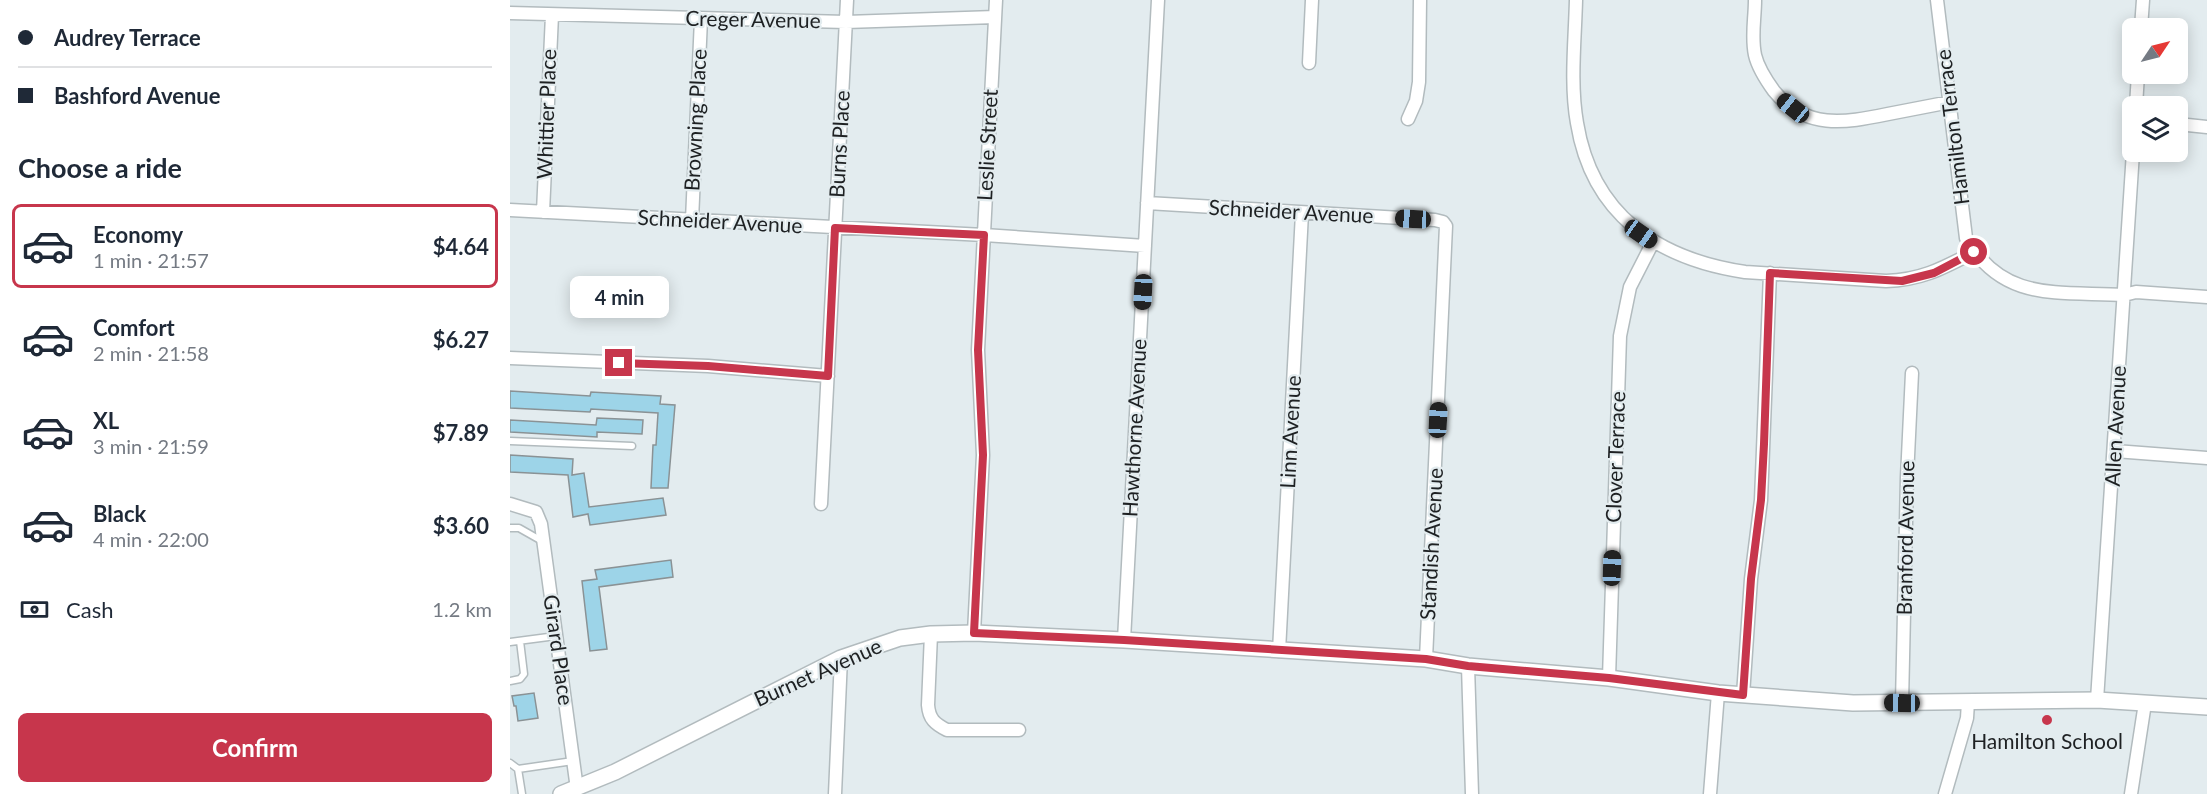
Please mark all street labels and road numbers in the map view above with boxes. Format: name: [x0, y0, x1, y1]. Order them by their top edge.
street label: Creger Avenue: [685, 5, 821, 32]
street label: Whittier Place: [531, 48, 560, 180]
street label: Browning Place: [678, 48, 711, 192]
street label: Hamilton Terrace: [1930, 48, 1973, 206]
street label: Leslie Street: [971, 88, 1002, 201]
street label: Burns Place: [823, 89, 854, 198]
street label: Schneider Avenue: [1208, 194, 1374, 227]
street label: Schneider Avenue: [637, 204, 803, 237]
street label: Hawthorne Avenue: [1116, 338, 1151, 518]
street label: Allen Avenue: [2099, 365, 2130, 487]
street label: Linn Avenue: [1274, 375, 1305, 489]
street label: Clover Terrace: [1600, 391, 1629, 523]
street label: Branford Avenue: [1891, 460, 1918, 616]
street label: Standish Avenue: [1414, 467, 1447, 621]
street label: Girard Place: [539, 593, 580, 707]
street label: Burnet Avenue: [750, 632, 885, 711]

